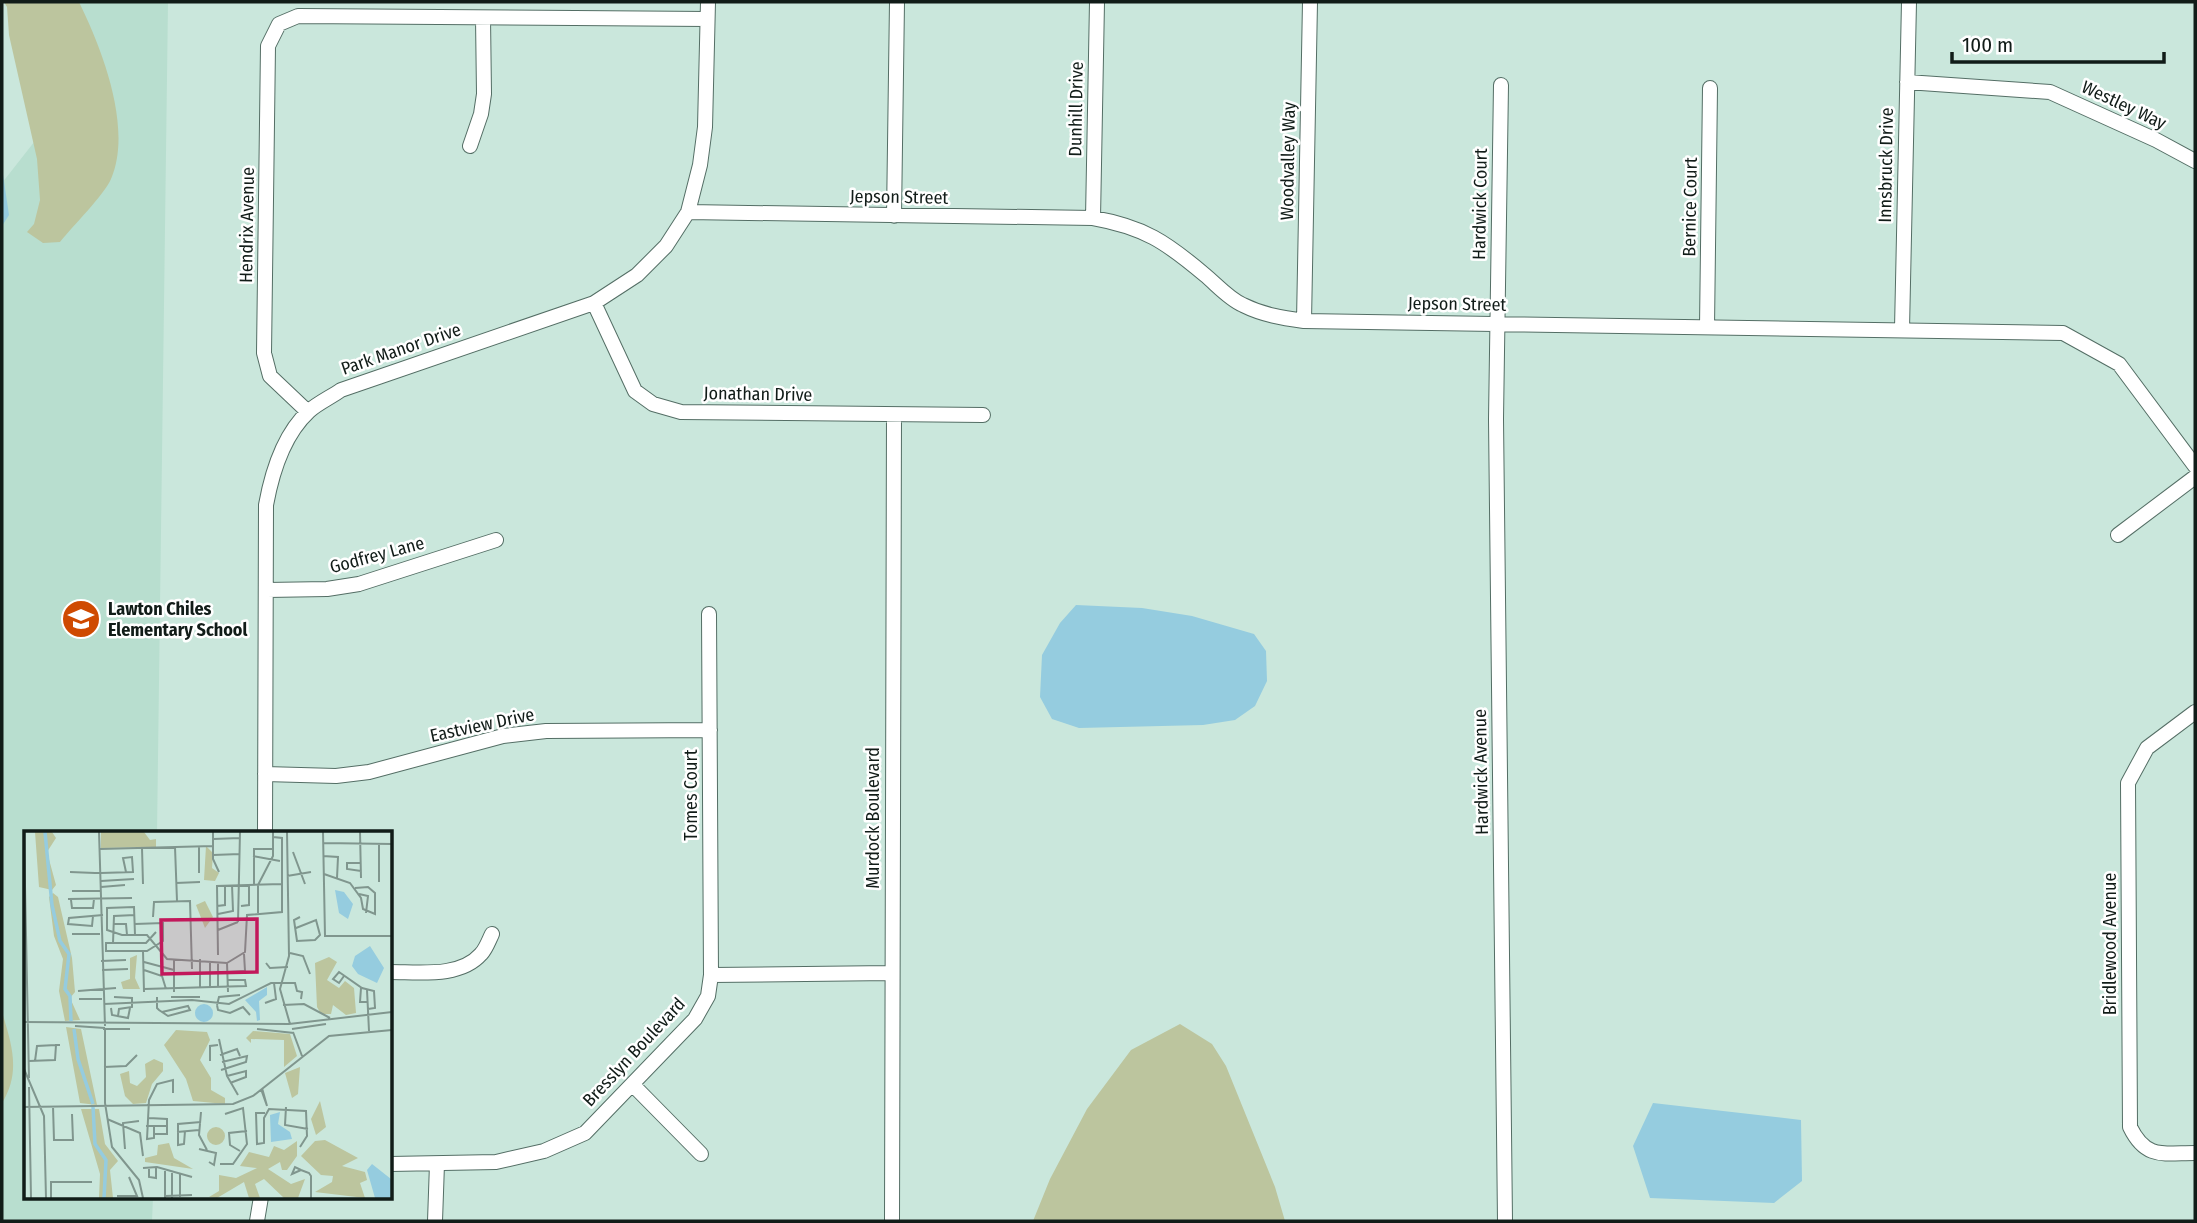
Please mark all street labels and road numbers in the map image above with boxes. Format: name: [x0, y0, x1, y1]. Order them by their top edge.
street label: Dunhill Drive: [1064, 61, 1088, 157]
street label: Westley Way: [2078, 76, 2170, 134]
street label: Woodvalley Way: [1276, 102, 1300, 220]
street label: Innsbruck Drive: [1874, 107, 1898, 223]
street label: Hardwick Court: [1468, 148, 1492, 260]
street label: Bernice Court: [1678, 157, 1702, 257]
street label: Hendrix Avenue: [235, 167, 259, 283]
street label: Jepson Street: [850, 185, 949, 209]
street label: Jepson Street: [1408, 292, 1507, 316]
street label: Park Manor Drive: [338, 318, 464, 380]
street label: Jonathan Drive: [703, 382, 813, 406]
street label: Godfrey Lane: [327, 532, 427, 578]
street label: Eastview Drive: [428, 703, 536, 747]
street label: Hardwick Avenue: [1469, 709, 1493, 835]
street label: Murdock Boulevard: [862, 747, 884, 889]
street label: Tomes Court: [680, 749, 702, 841]
street label: Bridlewood Avenue: [2099, 873, 2121, 1015]
street label: Bresslyn Boulevard: [578, 993, 690, 1111]

